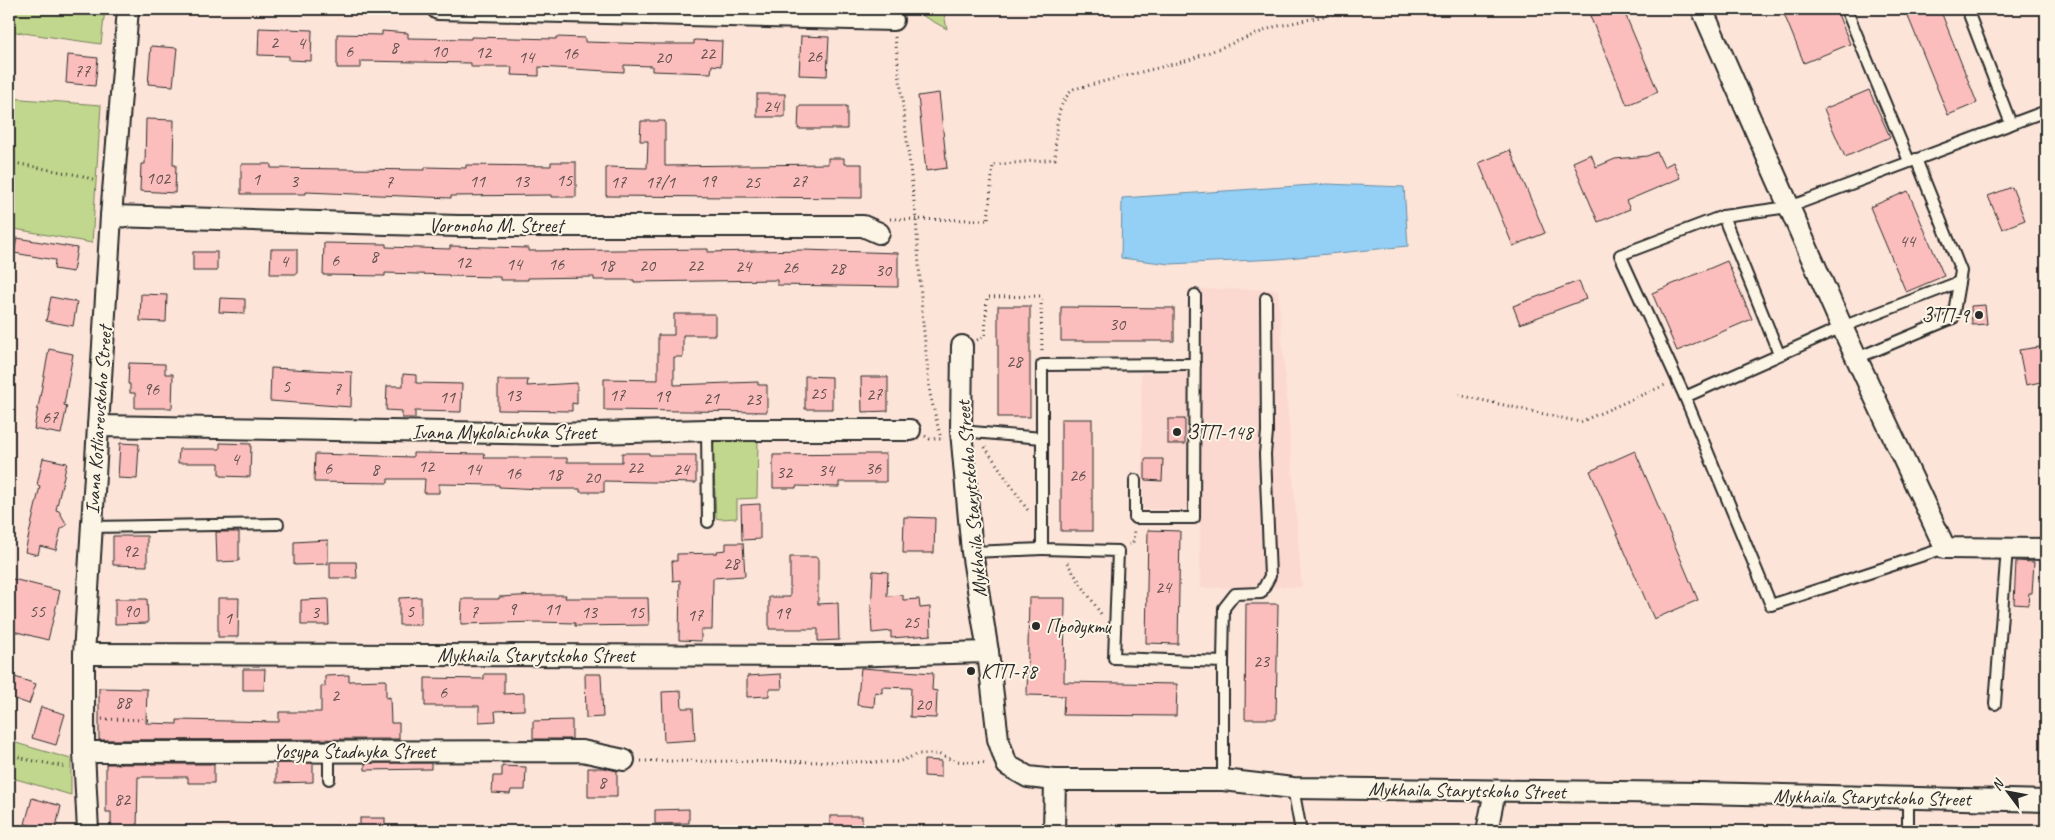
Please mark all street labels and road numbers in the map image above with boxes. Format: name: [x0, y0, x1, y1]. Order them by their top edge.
street label: Voronoho M. Street: [429, 213, 567, 238]
street label: Ivana Kotliarevskoho Street: [79, 322, 118, 515]
street label: Mykhaila Starytskoho Street: [950, 397, 993, 598]
street label: Ivana Mykolaichuka Street: [412, 420, 598, 445]
street label: Mykhaila Starytskoho Street: [437, 643, 637, 668]
street label: Yosypa Stadnyka Street: [273, 739, 438, 764]
street label: Mykhaila Starytskoho Street: [1368, 776, 1568, 805]
street label: Mykhaila Starytskoho Street: [1773, 783, 1973, 812]

